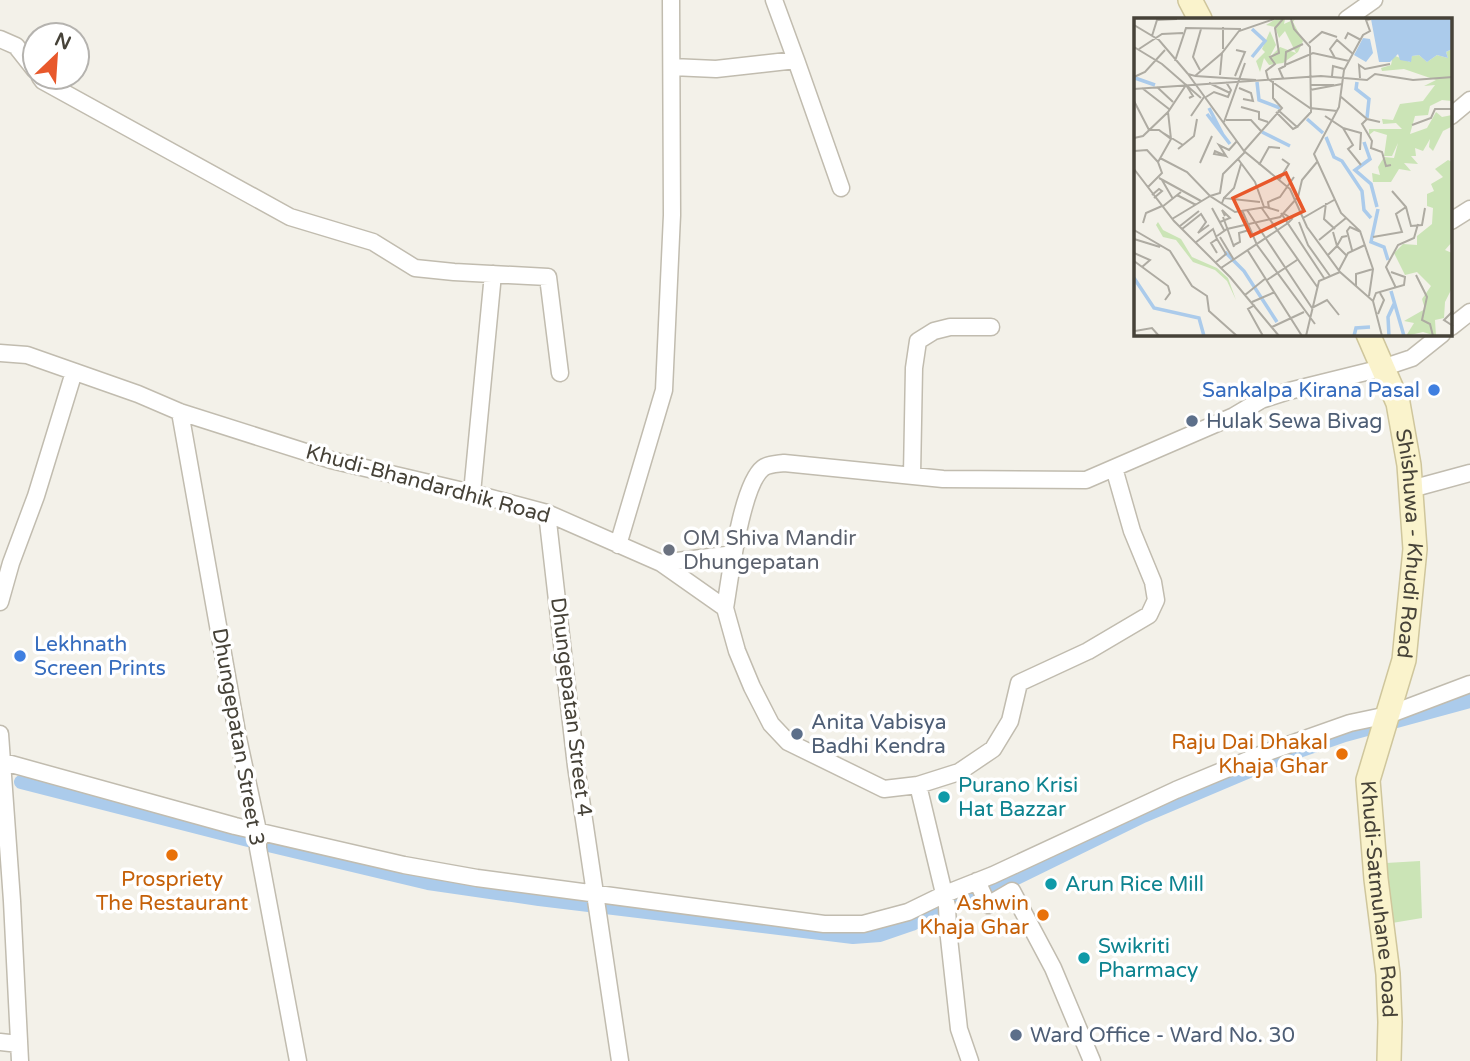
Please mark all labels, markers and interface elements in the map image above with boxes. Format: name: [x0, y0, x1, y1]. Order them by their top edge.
inset map: [1134, 18, 1452, 336]
north arrow: [21, 21, 91, 91]
text: N: [51, 28, 74, 55]
place label: Sankalpa Kirana Pasal: [1202, 378, 1420, 403]
marker: Sankalpa Kirana Pasal: [1426, 382, 1442, 398]
place label: Hulak Sewa Bivag: [1206, 409, 1382, 434]
marker: Hulak Sewa Bivag: [1184, 413, 1200, 429]
street label: Shishuwa - Khudi Road: [1390, 427, 1428, 660]
street label: Khudi-Bhandardhik Road: [303, 439, 553, 529]
place label: OM Shiva Mandir Dhungepatan: [683, 526, 856, 575]
marker: OM Shiva Mandir Dhungepatan: [661, 542, 677, 558]
street label: Dhungepatan Street 4: [545, 596, 597, 818]
street label: Dhungepatan Street 3: [207, 626, 269, 848]
place label: Lekhnath Screen Prints: [34, 632, 166, 681]
marker: Lekhnath Screen Prints: [12, 648, 28, 664]
place label: Anita Vabisya Badhi Kendra: [811, 710, 947, 759]
marker: Anita Vabisya Badhi Kendra: [789, 726, 805, 742]
place label: Raju Dai Dhakal Khaja Ghar: [1171, 730, 1328, 779]
marker: Raju Dai Dhakal Khaja Ghar: [1334, 746, 1350, 762]
place label: Purano Krisi Hat Bazzar: [958, 773, 1078, 822]
street label: Khudi-Satmuhane Road: [1356, 780, 1402, 1018]
marker: Purano Krisi Hat Bazzar: [936, 789, 952, 805]
marker: Prospriety The Restaurant: [164, 847, 180, 863]
place label: Prospriety The Restaurant: [96, 867, 248, 916]
place label: Arun Rice Mill: [1065, 872, 1204, 897]
marker: Arun Rice Mill: [1043, 876, 1059, 892]
place label: Ashwin Khaja Ghar: [919, 891, 1029, 940]
marker: Ashwin Khaja Ghar: [1035, 907, 1051, 923]
place label: Swikriti Pharmacy: [1098, 934, 1198, 983]
marker: Swikriti Pharmacy: [1076, 950, 1092, 966]
place label: Ward Office - Ward No. 30: [1030, 1023, 1295, 1048]
marker: Ward Office - Ward No. 30: [1008, 1027, 1024, 1043]

